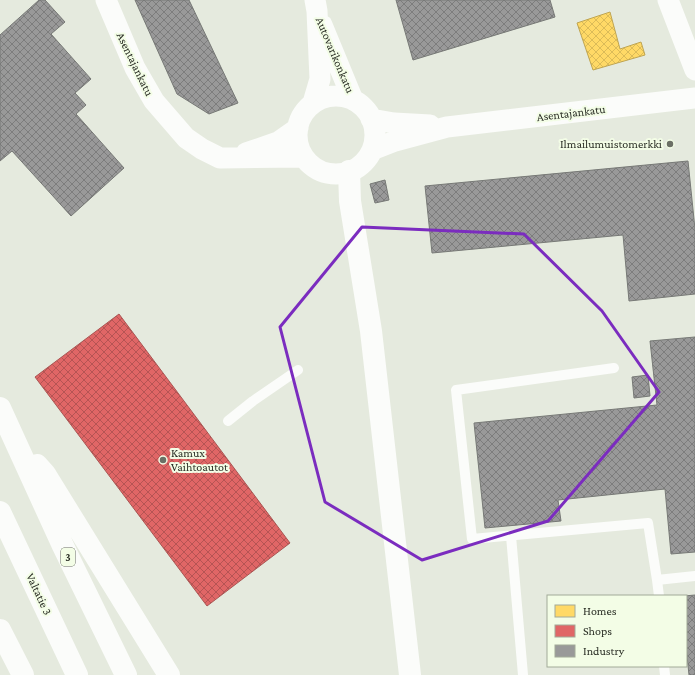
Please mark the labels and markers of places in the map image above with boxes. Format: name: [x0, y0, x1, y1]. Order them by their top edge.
place label: Ilmailumuistomerkki: [560, 137, 662, 151]
marker: Ilmailumuistomerkki: [665, 139, 675, 149]
place label: Kamux Vaihtoautot: [171, 446, 229, 474]
marker: Kamux Vaihtoautot: [158, 455, 168, 465]

